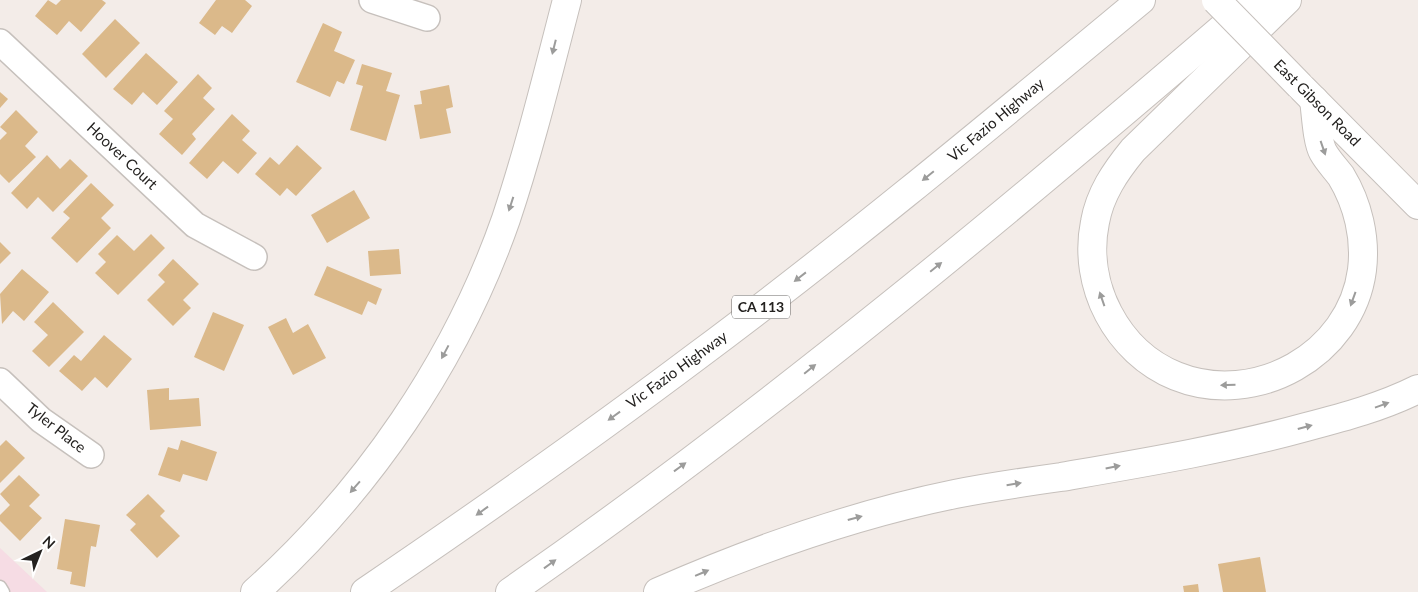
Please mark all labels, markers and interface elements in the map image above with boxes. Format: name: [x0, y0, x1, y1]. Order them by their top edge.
one-way arrow: [550, 40, 558, 55]
street label: East Gibson Road: [1271, 55, 1365, 149]
street label: Vic Fazio Highway: [944, 74, 1047, 165]
street label: Hoover Court: [84, 118, 162, 193]
one-way arrow: [1320, 140, 1327, 155]
one-way arrow: [921, 171, 934, 182]
one-way arrow: [506, 196, 514, 211]
one-way arrow: [930, 262, 943, 273]
one-way arrow: [794, 271, 807, 282]
one-way arrow: [1098, 292, 1105, 307]
one-way arrow: [1349, 292, 1357, 307]
road number: CA 113: [732, 296, 790, 318]
street label: Vic Fazio Highway: [623, 326, 731, 412]
one-way arrow: [441, 345, 449, 359]
one-way arrow: [803, 363, 816, 374]
one-way arrow: [1219, 381, 1235, 389]
street label: Tyler Place: [23, 398, 90, 456]
one-way arrow: [1375, 401, 1390, 409]
one-way arrow: [607, 411, 621, 421]
one-way arrow: [1297, 423, 1312, 431]
one-way arrow: [673, 462, 687, 472]
one-way arrow: [1106, 462, 1122, 470]
one-way arrow: [1007, 480, 1023, 488]
one-way arrow: [350, 481, 361, 493]
one-way arrow: [476, 506, 489, 516]
one-way arrow: [848, 514, 863, 522]
north arrow: [15, 527, 65, 577]
text: N: [39, 532, 59, 552]
one-way arrow: [543, 559, 556, 569]
one-way arrow: [695, 568, 710, 576]

